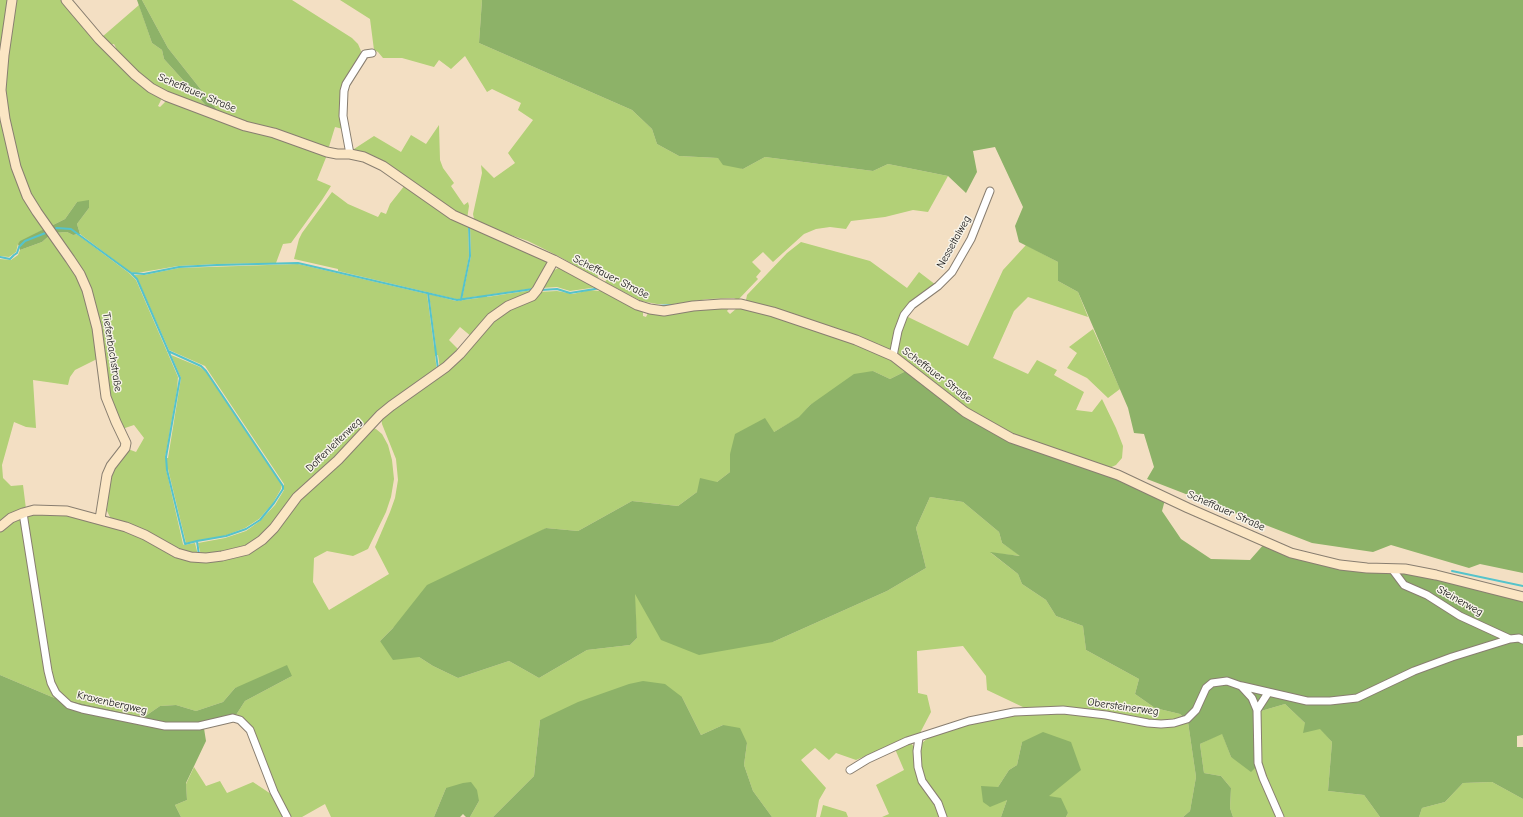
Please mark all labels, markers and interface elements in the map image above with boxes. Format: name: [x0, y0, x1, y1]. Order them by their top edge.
street label: Scheffauer Straße: [156, 71, 238, 115]
street label: Nesseltalweg: [934, 213, 974, 271]
street label: Scheffauer Straße: [571, 252, 651, 302]
street label: Tiefenbachstraße: [99, 312, 125, 392]
street label: Scheffauer Straße: [900, 344, 974, 406]
street label: Doffenleitenweg: [303, 415, 365, 475]
street label: Scheffauer Straße: [1185, 488, 1267, 534]
street label: Steinerweg: [1435, 583, 1485, 619]
street label: Kraxenbergweg: [76, 689, 148, 717]
street label: Obersteinerweg: [1086, 695, 1160, 719]

